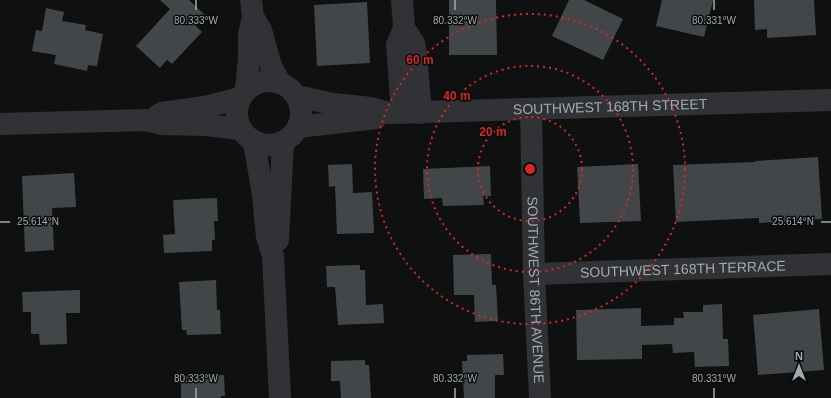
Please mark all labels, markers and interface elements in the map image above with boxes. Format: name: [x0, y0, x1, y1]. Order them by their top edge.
text: 80.333°W: [174, 15, 219, 26]
text: 80.332°W: [433, 15, 478, 26]
text: 80.331°W: [692, 15, 737, 26]
text: 60 m: [406, 53, 434, 67]
text: 40 m: [443, 89, 471, 103]
street label: SOUTHWEST 168TH STREET: [513, 96, 708, 117]
text: 20 m: [479, 125, 507, 139]
centre of rings: [523, 162, 537, 176]
street label: SOUTHWEST 86TH AVENUE: [525, 196, 547, 384]
text: 25.614°N: [17, 216, 59, 227]
text: 25.614°N: [772, 216, 814, 227]
street label: SOUTHWEST 168TH TERRACE: [580, 258, 786, 280]
north arrow: [779, 346, 819, 386]
text: N: [795, 350, 803, 362]
text: 80.333°W: [174, 373, 219, 384]
text: 80.332°W: [433, 373, 478, 384]
text: 80.331°W: [692, 373, 737, 384]

